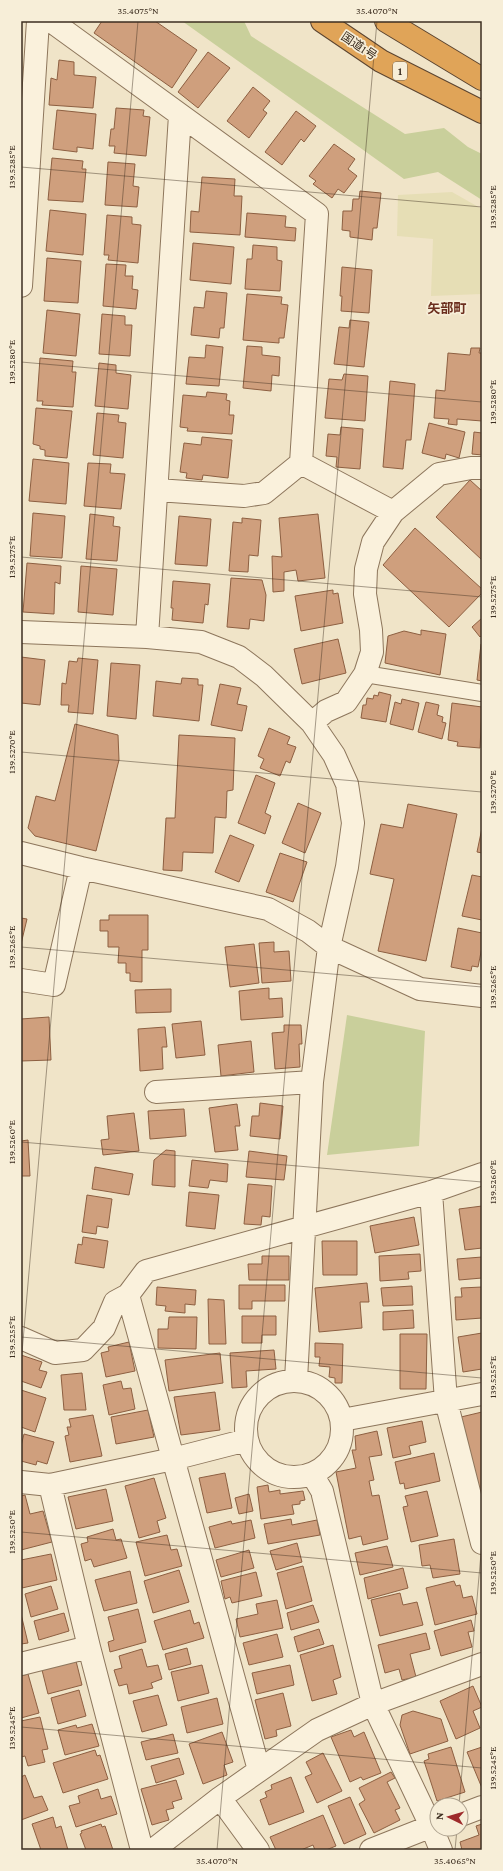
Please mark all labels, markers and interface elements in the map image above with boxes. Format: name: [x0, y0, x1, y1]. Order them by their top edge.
text: 35.4075°N: [117, 5, 159, 16]
text: 35.4070°N: [356, 5, 398, 16]
street label: 国道1号: [339, 29, 379, 63]
road number: 1: [393, 62, 407, 80]
text: 139.5285°E: [6, 145, 17, 189]
text: 139.5285°E: [487, 185, 498, 229]
district label: 矢部町: [427, 301, 467, 316]
text: 139.5280°E: [6, 339, 17, 384]
text: 139.5280°E: [487, 379, 498, 424]
text: 139.5275°E: [6, 535, 17, 578]
text: 139.5275°E: [487, 575, 498, 618]
text: 139.5270°E: [6, 730, 17, 774]
text: 139.5270°E: [487, 770, 498, 814]
text: 139.5265°E: [6, 925, 17, 968]
text: 139.5265°E: [487, 965, 498, 1008]
text: 139.5260°E: [6, 1119, 17, 1164]
text: 139.5260°E: [487, 1159, 498, 1204]
text: 139.5255°E: [6, 1315, 17, 1358]
text: 139.5255°E: [487, 1355, 498, 1398]
text: 139.5250°E: [6, 1510, 17, 1554]
text: 139.5250°E: [487, 1551, 498, 1595]
text: 139.5245°E: [6, 1706, 17, 1750]
text: 139.5245°E: [487, 1746, 498, 1790]
north arrow: [429, 1797, 469, 1837]
text: N: [433, 1811, 445, 1820]
text: 35.4070°N: [196, 1855, 238, 1866]
text: 35.4065°N: [434, 1855, 476, 1866]

